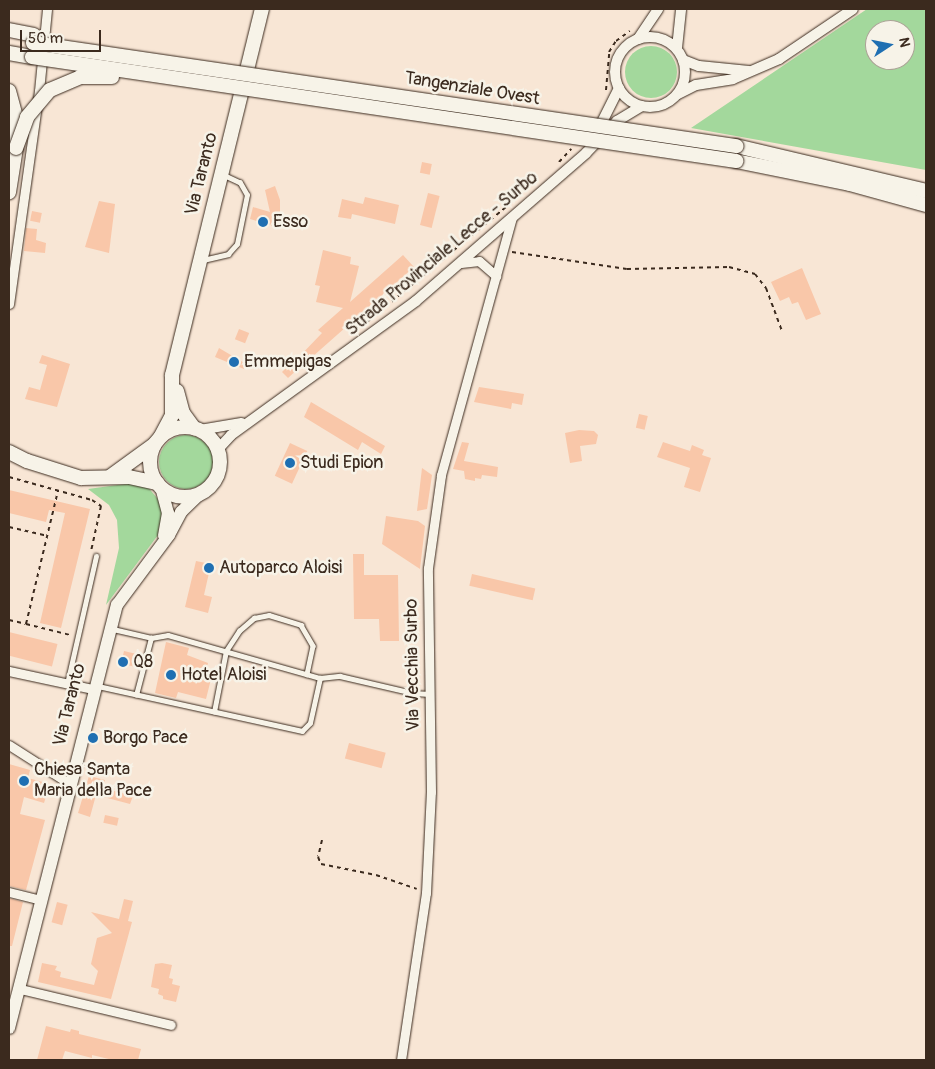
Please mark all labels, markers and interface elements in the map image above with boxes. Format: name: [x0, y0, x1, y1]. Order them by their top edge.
scale bar: [22, 20, 104, 52]
north arrow: [865, 20, 915, 70]
text: 50 m: [28, 29, 63, 48]
text: N: [895, 36, 913, 49]
street label: Tangenziale Ovest: [403, 68, 541, 110]
street label: Via Taranto: [181, 130, 223, 218]
street label: Strada Provinciale Lecce - Surbo: [342, 167, 542, 341]
place label: Esso: [273, 211, 308, 233]
marker: Esso: [257, 216, 269, 228]
place label: Emmepigas: [244, 351, 331, 373]
marker: Emmepigas: [228, 356, 240, 368]
place label: Studi Epion: [300, 452, 383, 474]
marker: Studi Epion: [284, 457, 296, 469]
place label: Autoparco Aloisi: [219, 557, 342, 579]
marker: Autoparco Aloisi: [203, 562, 215, 574]
street label: Via Vecchia Surbo: [401, 598, 425, 732]
place label: Q8: [133, 651, 153, 673]
marker: Q8: [117, 656, 129, 668]
street label: Via Taranto: [49, 661, 91, 749]
place label: Hotel Aloisi: [181, 664, 266, 686]
marker: Hotel Aloisi: [165, 669, 177, 681]
place label: Borgo Pace: [103, 727, 188, 749]
marker: Borgo Pace: [87, 732, 99, 744]
place label: Chiesa Santa Maria della Pace: [34, 760, 152, 802]
marker: Chiesa Santa Maria della Pace: [18, 775, 30, 787]

